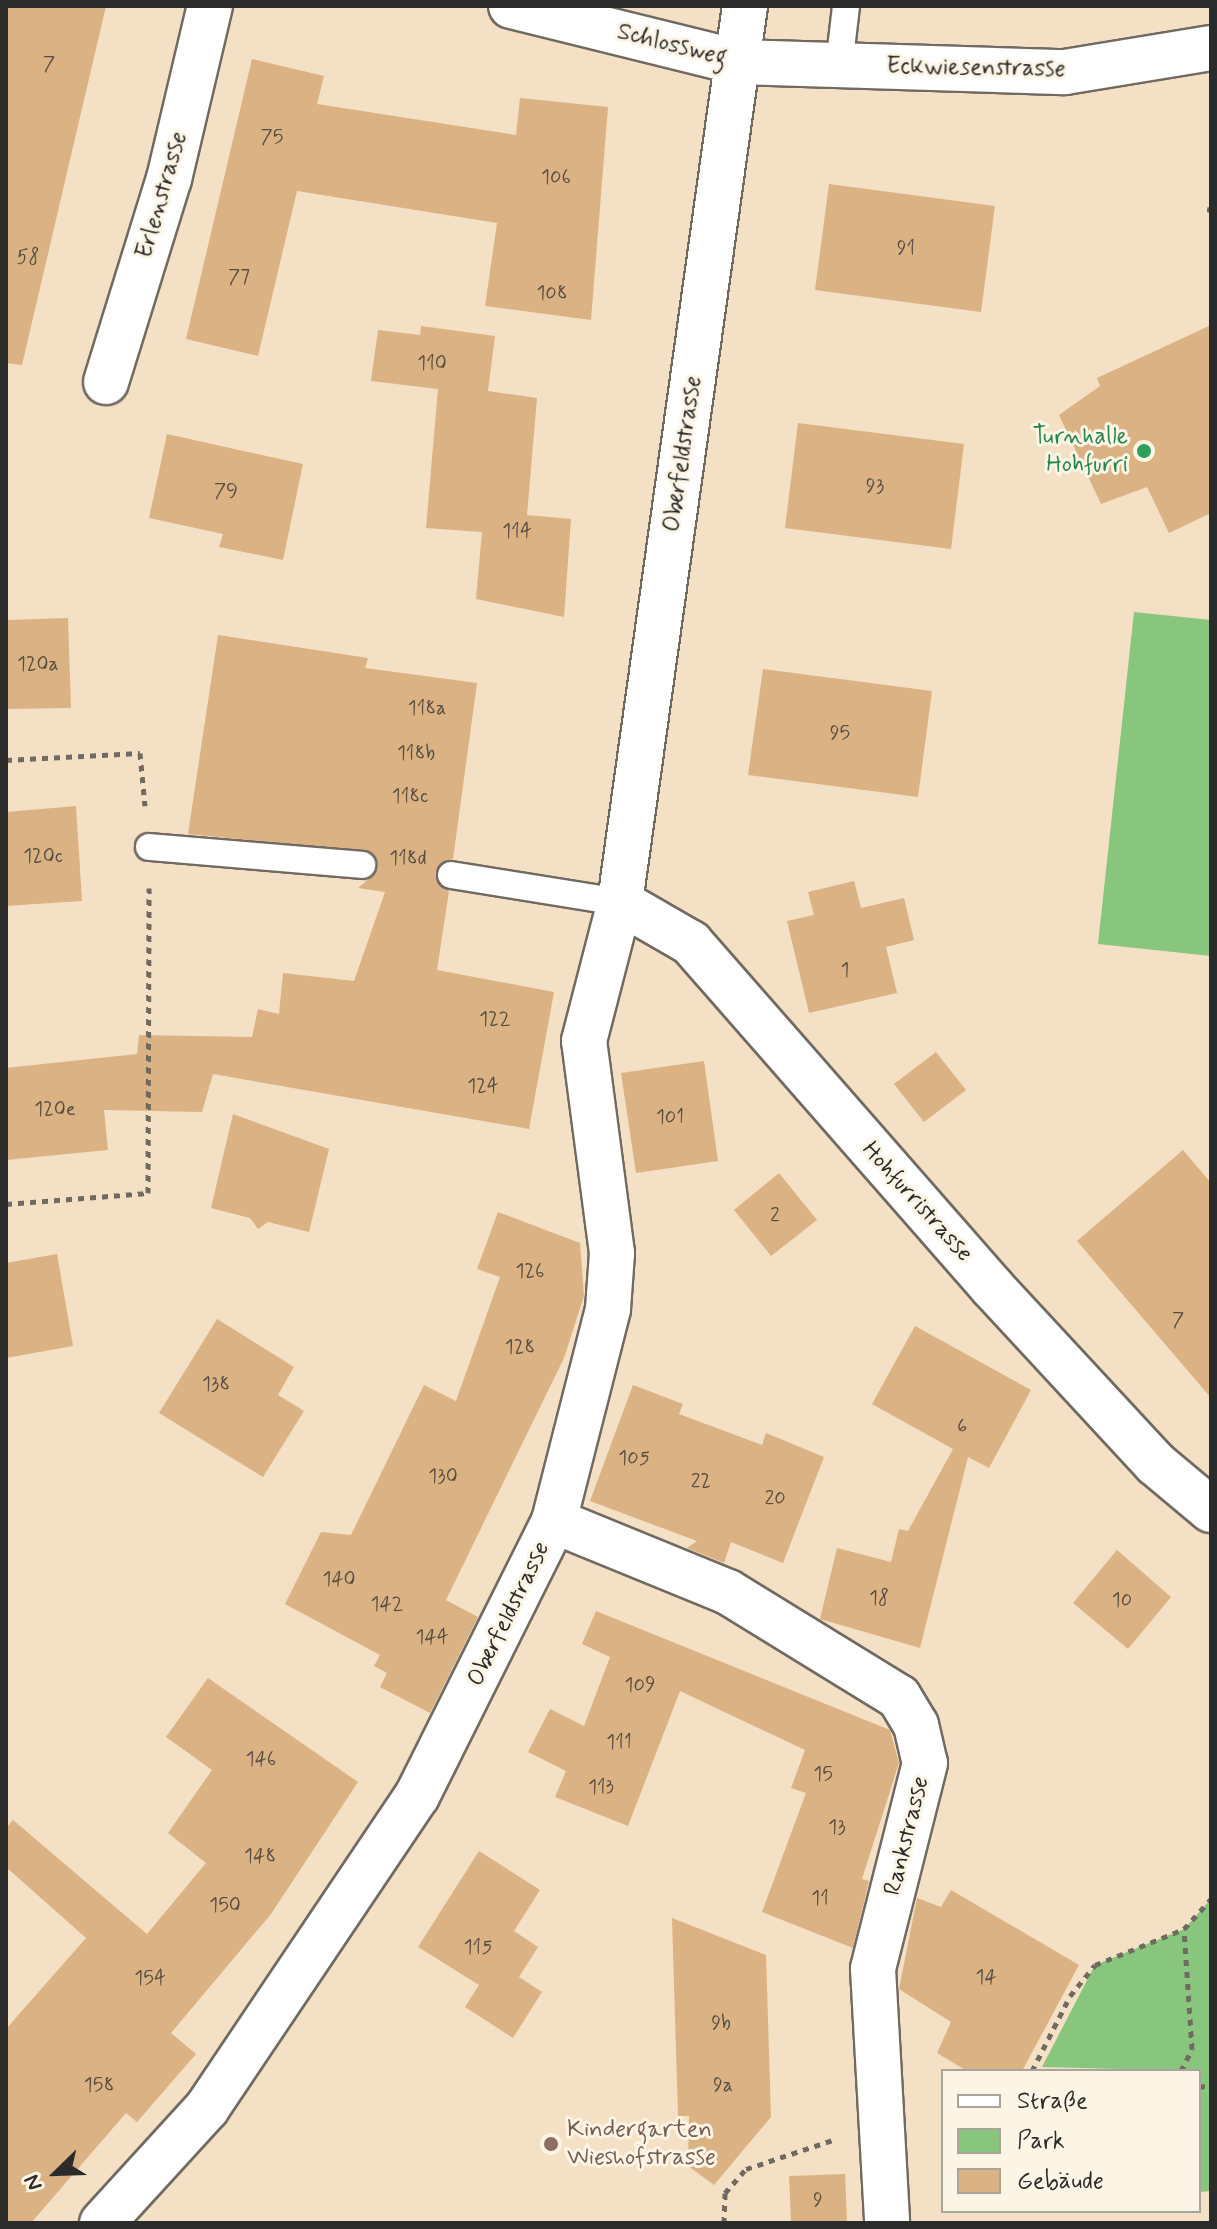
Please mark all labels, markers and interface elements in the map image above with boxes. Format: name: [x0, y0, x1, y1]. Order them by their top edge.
street label: Schlossweg: [614, 17, 730, 73]
house number: 7: [43, 52, 55, 76]
street label: Eckwiesenstrasse: [886, 52, 1066, 84]
house number: 75: [261, 125, 283, 149]
street label: Erlenstrasse: [130, 128, 194, 262]
house number: 106: [541, 165, 571, 189]
house number: 91: [897, 236, 915, 260]
house number: 58: [17, 245, 39, 269]
house number: 77: [228, 265, 250, 289]
house number: 108: [536, 281, 568, 305]
house number: 110: [417, 351, 447, 375]
street label: Oberfeldstrasse: [658, 374, 708, 534]
place label: Turnhalle Hohfurri: [1032, 423, 1128, 479]
marker: Turnhalle Hohfurri: [1135, 442, 1153, 460]
house number: 93: [866, 474, 884, 498]
house number: 79: [214, 479, 238, 503]
house number: 114: [502, 519, 532, 543]
house number: 120a: [17, 652, 59, 676]
house number: 118a: [408, 696, 446, 720]
house number: 95: [830, 721, 850, 745]
house number: 118b: [397, 741, 435, 765]
house number: 118c: [392, 784, 428, 808]
house number: 120c: [23, 844, 63, 868]
house number: 118d: [389, 846, 427, 870]
house number: 1: [841, 958, 849, 982]
house number: 122: [479, 1007, 511, 1031]
house number: 124: [467, 1074, 499, 1098]
house number: 120e: [34, 1097, 76, 1121]
house number: 101: [656, 1105, 684, 1129]
street label: Hohfurristrasse: [855, 1136, 979, 1268]
house number: 2: [770, 1203, 780, 1227]
house number: 126: [516, 1259, 544, 1283]
house number: 7: [1172, 1308, 1184, 1332]
house number: 128: [505, 1335, 535, 1359]
house number: 138: [202, 1372, 230, 1396]
house number: 6: [957, 1414, 967, 1438]
house number: 105: [618, 1446, 650, 1470]
house number: 130: [428, 1464, 458, 1488]
house number: 22: [691, 1469, 711, 1493]
house number: 20: [764, 1486, 786, 1510]
street label: Oberfeldstrasse: [462, 1537, 556, 1691]
house number: 140: [322, 1567, 356, 1591]
house number: 18: [869, 1586, 889, 1610]
house number: 10: [1112, 1588, 1132, 1612]
house number: 142: [371, 1592, 403, 1616]
house number: 144: [416, 1625, 448, 1649]
house number: 109: [625, 1673, 655, 1697]
house number: 111: [606, 1730, 632, 1754]
house number: 146: [246, 1747, 276, 1771]
house number: 15: [813, 1762, 833, 1786]
street label: Rankstrasse: [878, 1773, 936, 1899]
house number: 113: [588, 1775, 614, 1799]
house number: 13: [828, 1815, 846, 1839]
house number: 148: [244, 1844, 276, 1868]
house number: 11: [811, 1886, 829, 1910]
house number: 150: [209, 1893, 241, 1917]
house number: 115: [464, 1935, 492, 1959]
house number: 14: [975, 1965, 997, 1989]
house number: 154: [134, 1966, 166, 1990]
house number: 9b: [711, 2011, 731, 2035]
legend: [941, 2069, 1201, 2213]
house number: 158: [84, 2073, 114, 2097]
house number: 9a: [713, 2073, 733, 2097]
text: Straße: [1017, 2086, 1088, 2117]
place label: Kindergarten Wieshofstrasse: [567, 2116, 716, 2172]
text: Park: [1017, 2126, 1065, 2157]
north arrow: [16, 2133, 96, 2213]
marker: Kindergarten Wieshofstrasse: [542, 2135, 560, 2153]
text: Gebäude: [1017, 2166, 1104, 2197]
text: N: [18, 2170, 50, 2195]
house number: 9: [813, 2188, 823, 2212]

